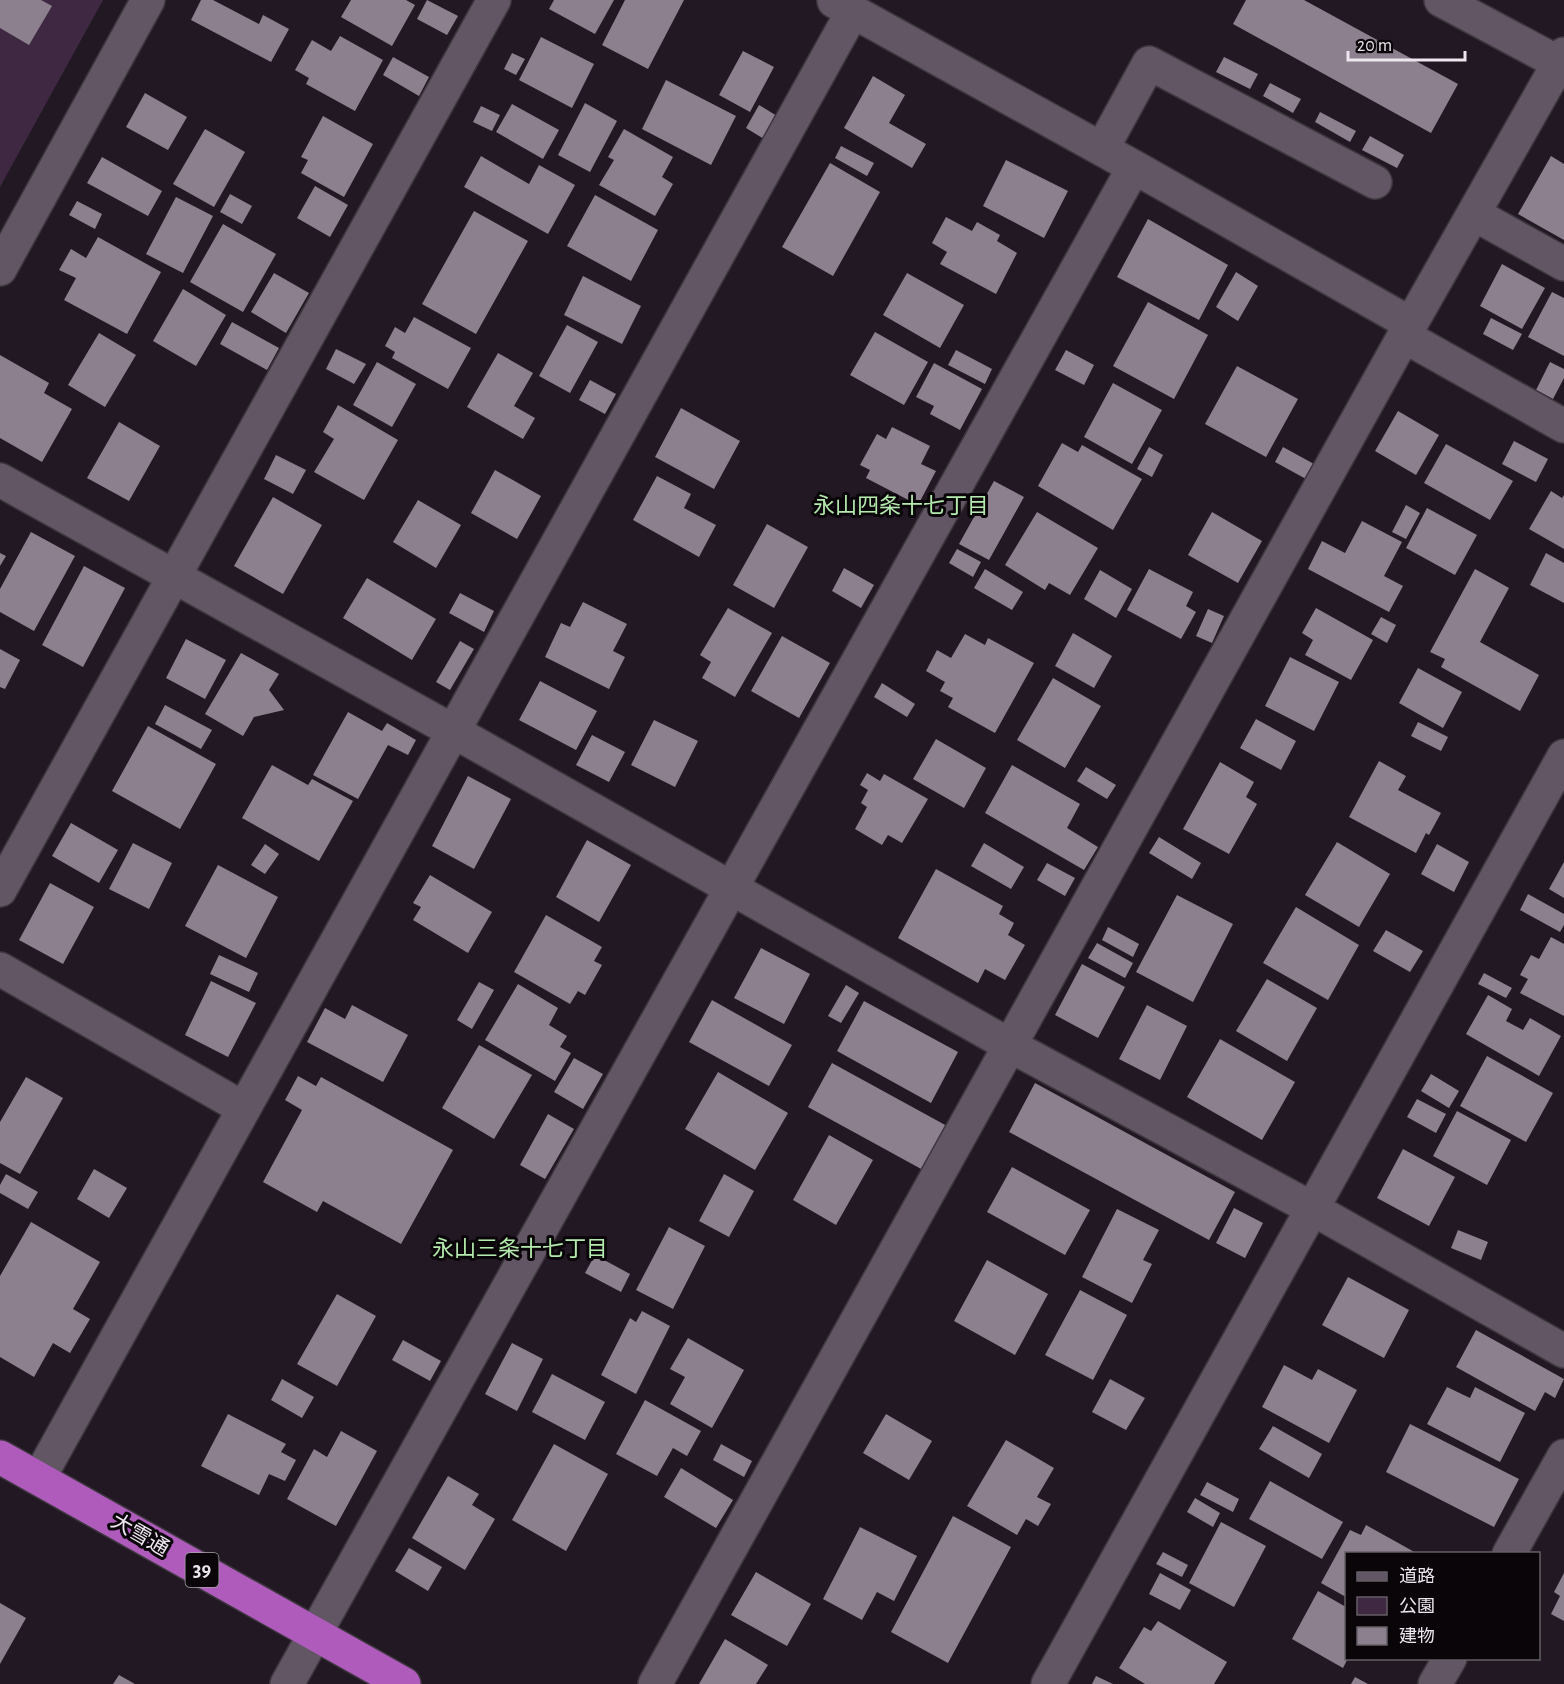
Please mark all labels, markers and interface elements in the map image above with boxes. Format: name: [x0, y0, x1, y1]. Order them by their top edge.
scale bar: [1348, 24, 1465, 62]
text: 20 m: [1357, 37, 1392, 55]
district label: 永山四条十七丁目: [813, 494, 989, 517]
district label: 永山三条十七丁目: [432, 1237, 608, 1260]
street label: 大雪通: [107, 1509, 173, 1560]
legend: [1345, 1552, 1540, 1660]
road number: 39: [186, 1553, 218, 1587]
text: 道路: [1399, 1566, 1435, 1586]
text: 公園: [1399, 1597, 1435, 1616]
text: 建物: [1399, 1626, 1435, 1646]

